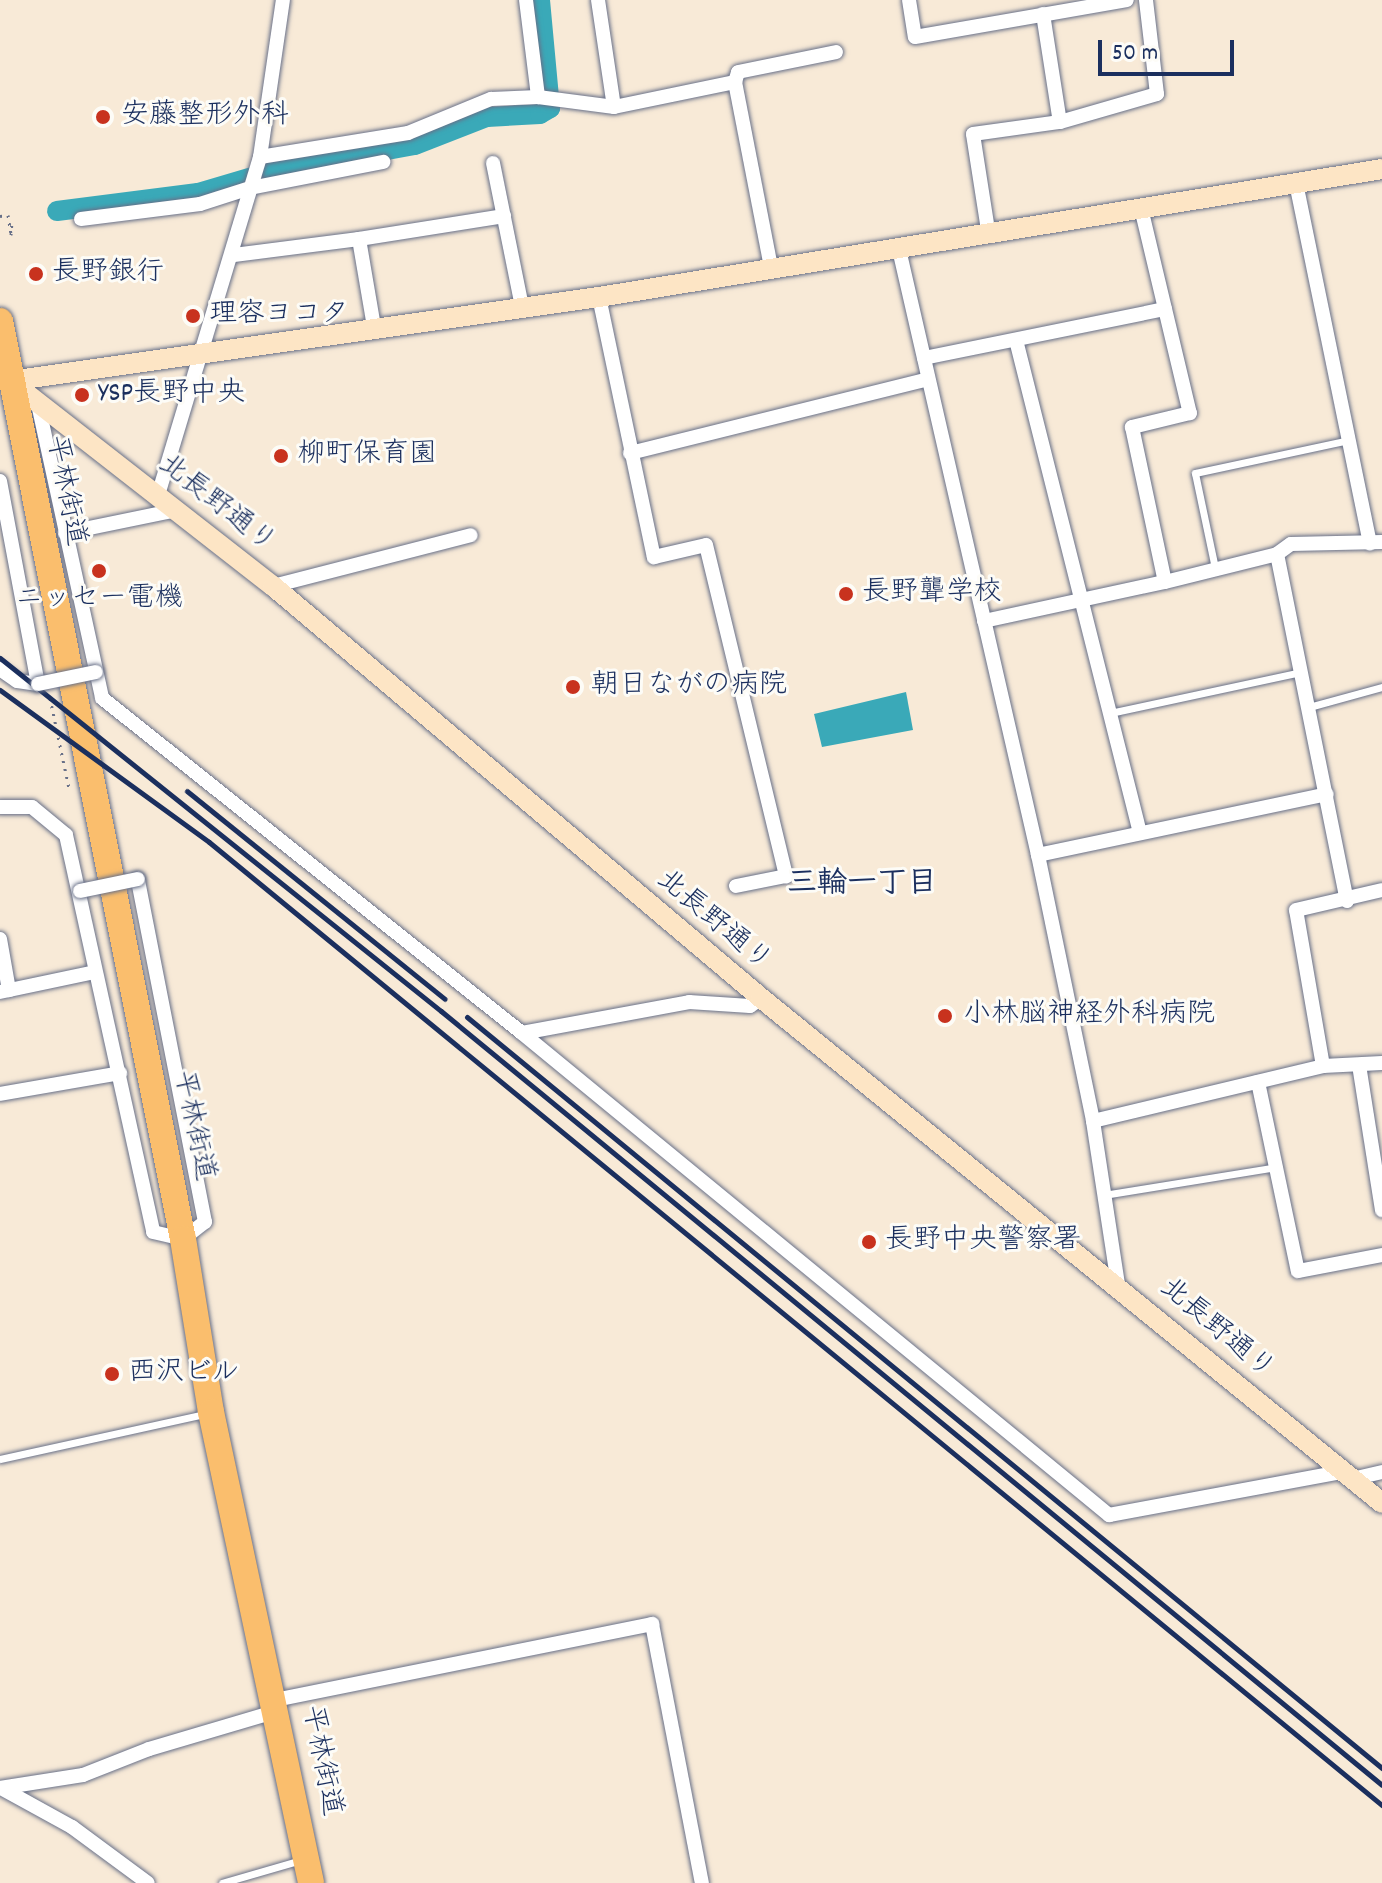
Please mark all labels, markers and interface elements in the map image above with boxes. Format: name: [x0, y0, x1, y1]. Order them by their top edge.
scale bar: [1102, 24, 1238, 74]
text: 50 m: [1112, 37, 1158, 71]
place label: 安藤整形外科: [121, 100, 289, 134]
marker: 安藤整形外科: [92, 106, 114, 128]
place label: 長野銀行: [52, 257, 164, 291]
marker: 長野銀行: [27, 265, 45, 283]
place label: 理容ヨコタ: [209, 299, 349, 333]
marker: 理容ヨコタ: [184, 307, 202, 325]
place label: YSP長野中央: [98, 378, 245, 412]
marker: YSP長野中央: [73, 386, 91, 404]
street label: 平林街道: [37, 433, 91, 549]
place label: 柳町保育園: [297, 439, 437, 473]
marker: 柳町保育園: [272, 447, 290, 465]
street label: 北長野通り: [150, 449, 282, 561]
marker: ニッセー電機: [90, 562, 108, 580]
place label: 長野聾学校: [862, 577, 1002, 611]
place label: ニッセー電機: [15, 583, 183, 617]
marker: 長野聾学校: [837, 585, 855, 603]
place label: 朝日ながの病院: [591, 670, 787, 704]
marker: 朝日ながの病院: [562, 676, 584, 698]
street label: 北長野通り: [649, 864, 777, 980]
district label: 三輪一丁目: [787, 868, 937, 904]
place label: 小林脳神経外科病院: [963, 999, 1215, 1033]
marker: 小林脳神経外科病院: [934, 1005, 956, 1027]
street label: 平林街道: [164, 1068, 220, 1184]
place label: 長野中央警察署: [885, 1225, 1081, 1259]
marker: 長野中央警察署: [860, 1233, 878, 1251]
street label: 北長野通り: [1152, 1272, 1280, 1388]
place label: 西沢ビル: [128, 1357, 240, 1391]
marker: 西沢ビル: [103, 1365, 121, 1383]
street label: 平林街道: [293, 1703, 347, 1819]

